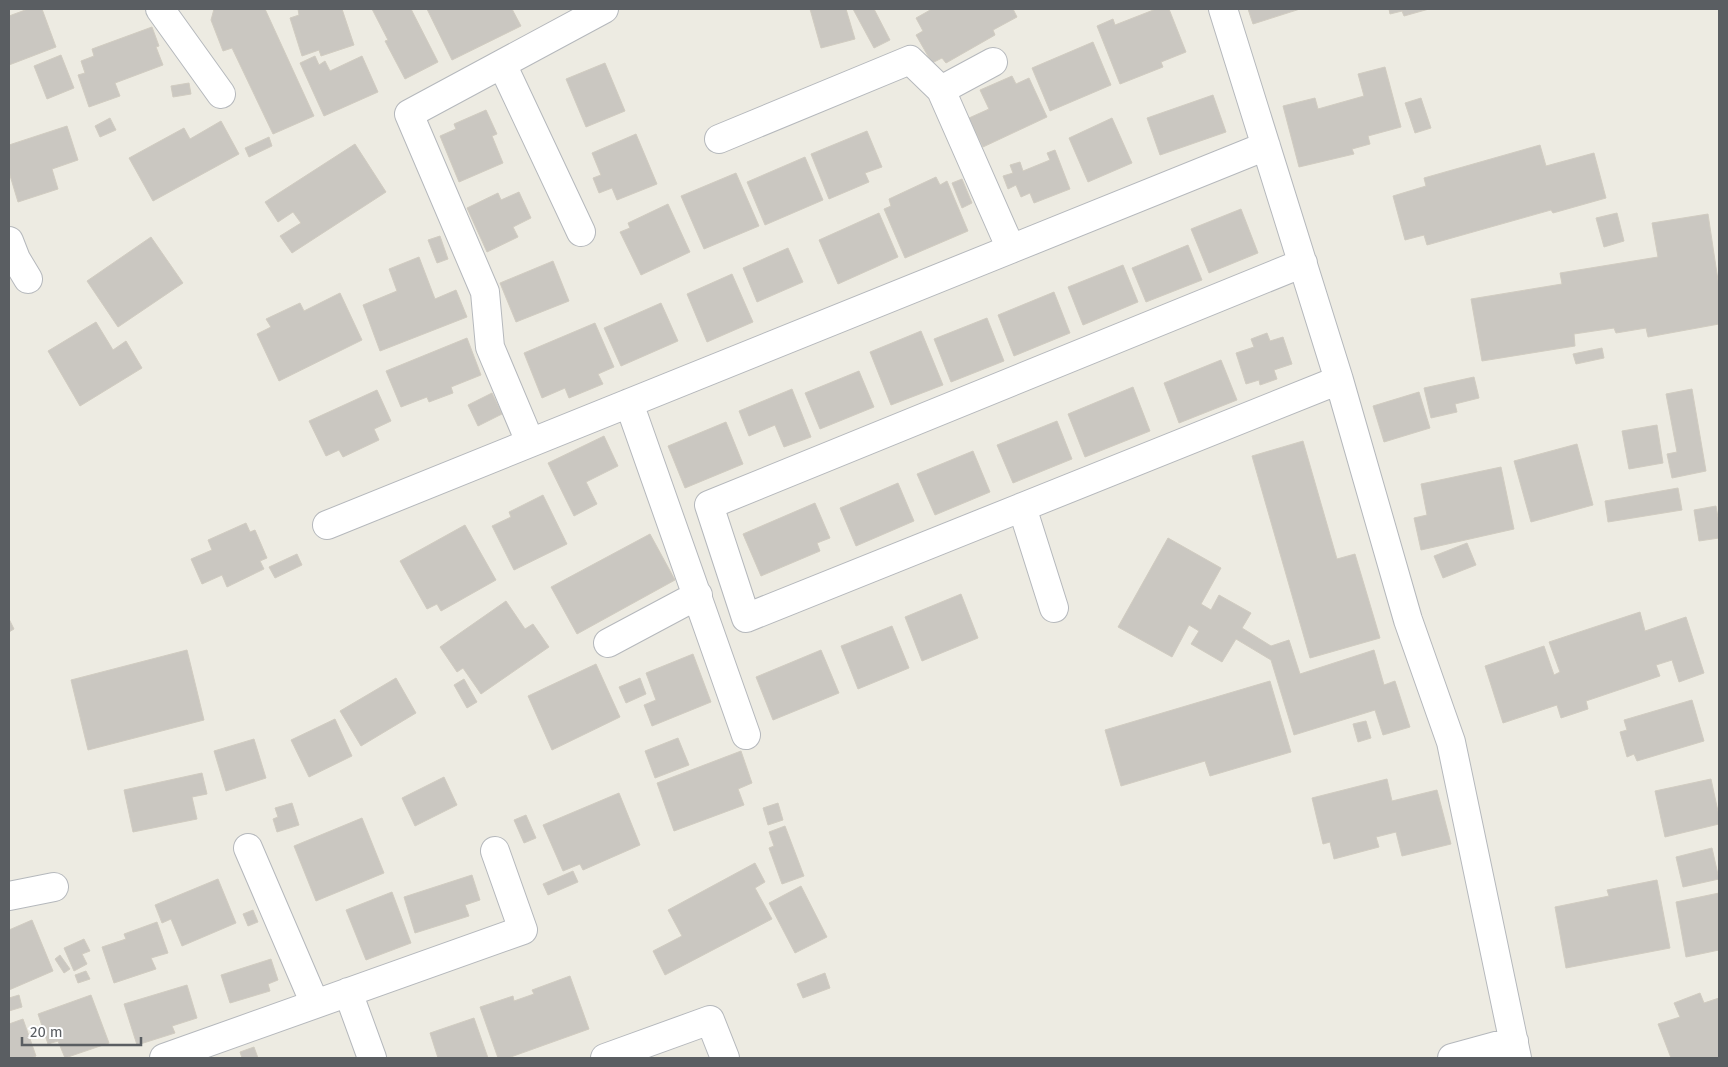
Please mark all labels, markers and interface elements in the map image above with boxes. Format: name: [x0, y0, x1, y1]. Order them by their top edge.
scale bar: [22, 1014, 141, 1046]
text: 20 m: [30, 1023, 63, 1041]

